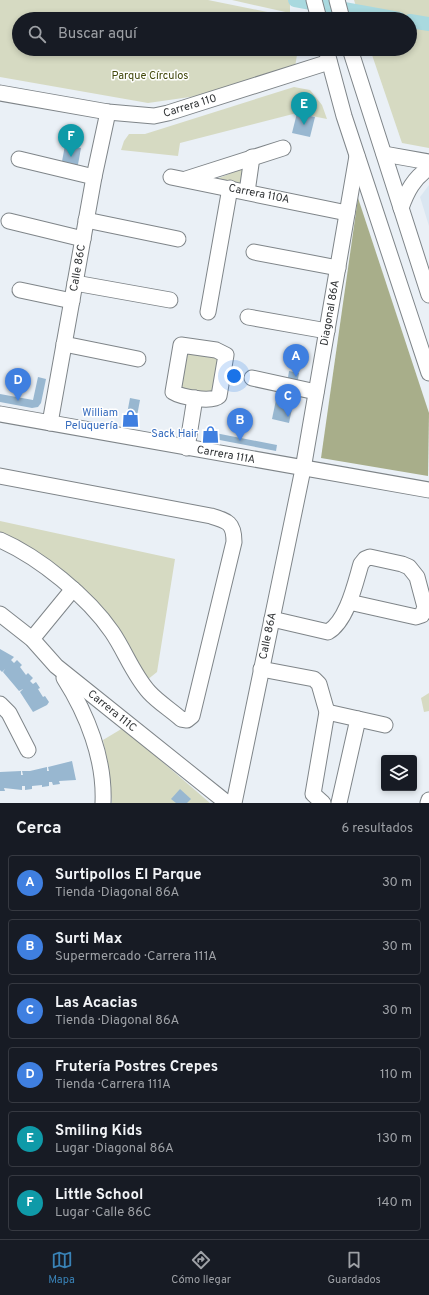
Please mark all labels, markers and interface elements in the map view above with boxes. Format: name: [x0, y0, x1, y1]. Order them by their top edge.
search box: [12, 12, 417, 56]
icon: search: [26, 23, 48, 45]
text: Buscar aquí: [58, 25, 137, 44]
park label: Parque Círculos: [111, 69, 189, 83]
street label: Carrera 110: [162, 91, 218, 121]
pin: E: [291, 92, 317, 125]
pin: F: [58, 124, 84, 157]
street label: Carrera 110A: [227, 181, 291, 207]
street label: Calle 86C: [67, 243, 89, 293]
street label: Diagonal 86A: [317, 279, 343, 347]
pin: A: [283, 344, 309, 377]
your location: [224, 366, 244, 386]
pin: D: [5, 368, 31, 401]
pin: C: [275, 384, 301, 417]
place label: William Peluquería: [65, 406, 118, 433]
pin: B: [227, 408, 253, 441]
shop icon: William Peluquería: [121, 409, 141, 429]
shop icon: Sack Hair: [201, 424, 221, 444]
place label: Sack Hair: [151, 427, 199, 441]
street label: Carrera 111A: [196, 443, 256, 467]
street label: Calle 86A: [256, 611, 280, 661]
street label: Carrera 111C: [85, 687, 139, 735]
map controls: [381, 755, 417, 791]
button: layers: [381, 755, 417, 791]
text: Cerca: [16, 818, 62, 840]
text: 6 resultados: [342, 821, 413, 837]
text: Surtipollos El Parque: [55, 866, 202, 885]
text: A: [25, 875, 35, 891]
text: 30 m: [382, 875, 412, 891]
text: Tienda · Diagonal 86A: [55, 885, 179, 901]
text: Surti Max: [55, 930, 122, 949]
text: B: [26, 939, 34, 955]
text: 30 m: [382, 939, 412, 955]
text: Supermercado · Carrera 111A: [55, 949, 217, 965]
text: Las Acacias: [55, 994, 138, 1013]
text: C: [26, 1003, 34, 1019]
text: 30 m: [382, 1003, 412, 1019]
text: Tienda · Diagonal 86A: [55, 1013, 179, 1029]
text: Frutería Postres Crepes: [55, 1058, 218, 1077]
text: D: [25, 1067, 35, 1083]
text: 110 m: [380, 1067, 412, 1083]
text: Tienda · Carrera 111A: [55, 1077, 171, 1093]
text: Smiling Kids: [55, 1122, 142, 1141]
text: E: [26, 1131, 34, 1147]
text: 130 m: [377, 1131, 412, 1147]
text: Lugar · Diagonal 86A: [55, 1141, 174, 1157]
text: Little School: [55, 1186, 143, 1205]
text: F: [26, 1195, 34, 1211]
text: 140 m: [377, 1195, 412, 1211]
text: Lugar · Calle 86C: [55, 1205, 151, 1221]
tab: Mapa: [48, 1249, 75, 1287]
tab: Cómo llegar: [171, 1249, 231, 1287]
tab: Guardados: [328, 1249, 381, 1287]

